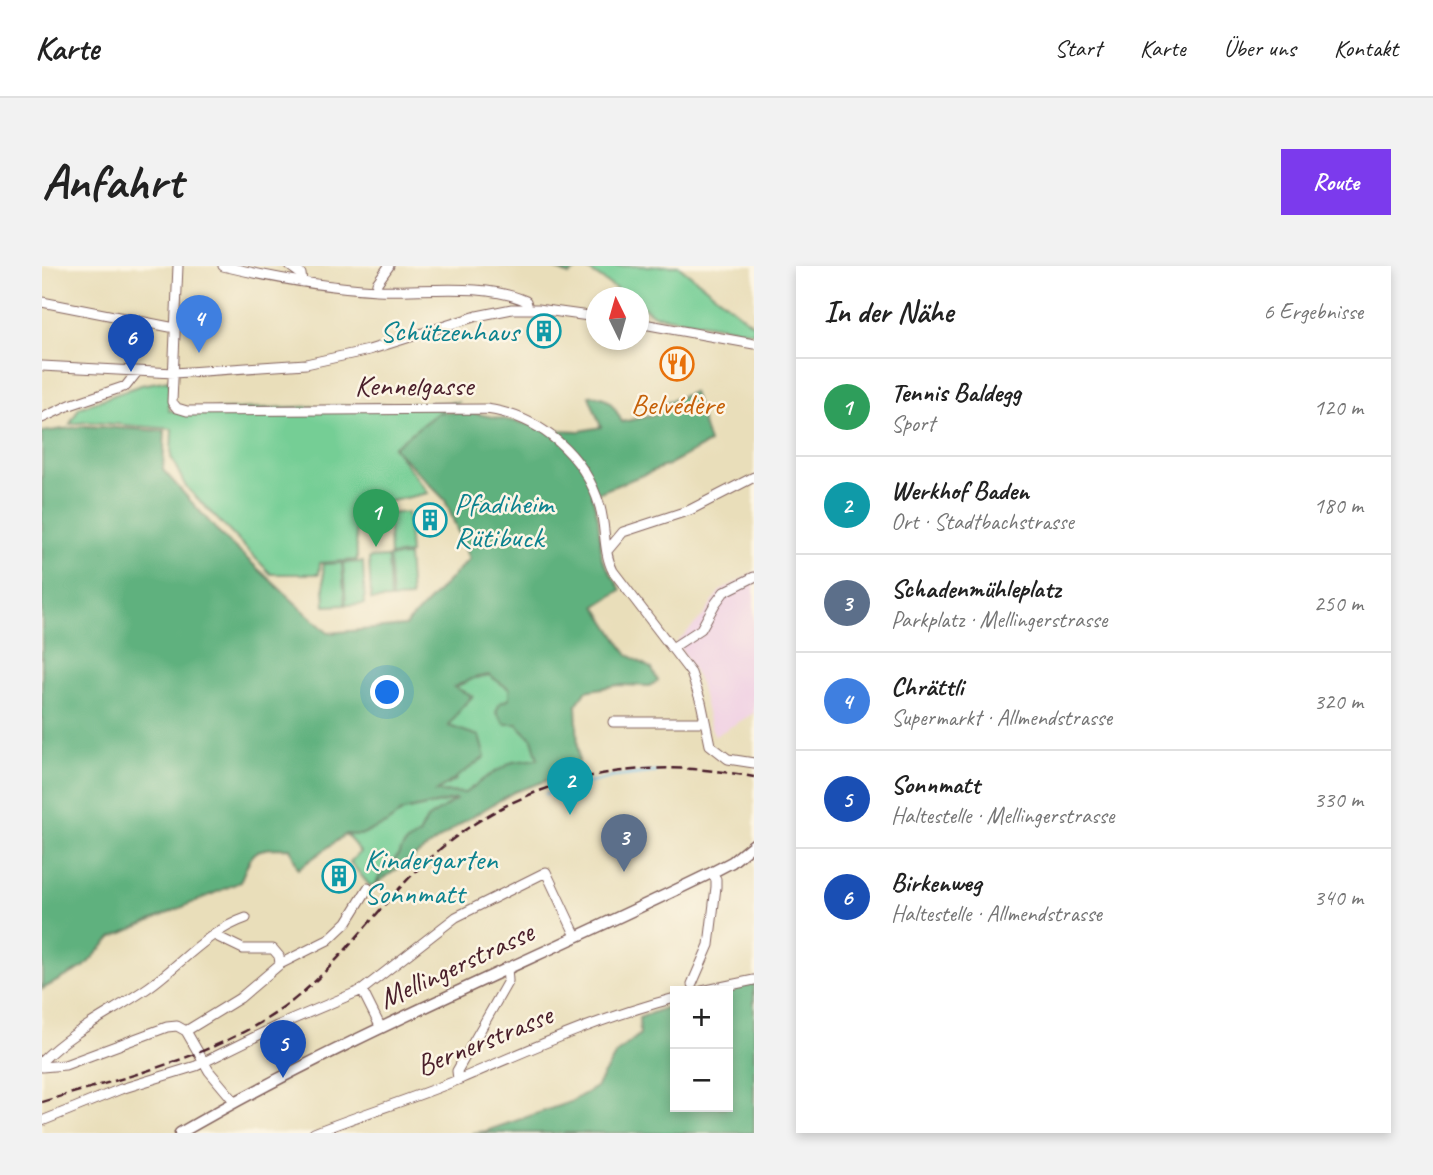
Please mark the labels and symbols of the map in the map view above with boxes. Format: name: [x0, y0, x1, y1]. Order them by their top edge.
north arrow: [586, 287, 649, 350]
pin: 4: [176, 295, 222, 353]
place label: Schützenhaus: [380, 312, 522, 350]
building icon: Schützenhaus: [525, 312, 563, 350]
pin: 6: [108, 314, 154, 372]
restaurant icon: Belvédère: [658, 345, 696, 383]
street label: Kennelgasse: [355, 366, 475, 404]
place label: Belvédère: [631, 385, 725, 423]
place label: Pfadiheim Rütibuck: [454, 484, 555, 556]
pin: 1: [353, 489, 399, 547]
building icon: Pfadiheim Rütibuck: [411, 501, 449, 539]
your location: [370, 675, 404, 709]
pin: 2: [547, 757, 593, 815]
pin: 3: [601, 814, 647, 872]
place label: Kindergarten Sonnmatt: [364, 840, 499, 912]
building icon: Kindergarten Sonnmatt: [320, 857, 358, 895]
street label: Mellingerstrasse: [373, 912, 541, 1017]
street label: Bernerstrasse: [410, 995, 560, 1085]
pin: 5: [260, 1020, 306, 1078]

